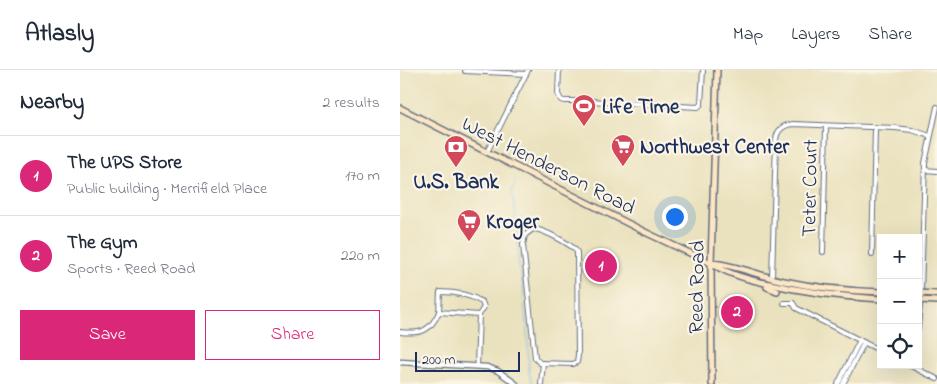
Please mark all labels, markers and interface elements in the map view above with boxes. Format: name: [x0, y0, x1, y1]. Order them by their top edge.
text: Atlasly: [25, 17, 94, 52]
text: Map: [733, 22, 763, 48]
text: Layers: [791, 22, 841, 48]
text: Share: [869, 22, 912, 48]
text: Nearby: [20, 88, 84, 118]
text: 2 results: [322, 91, 380, 115]
sports icon: Life Time: [571, 93, 597, 127]
place label: Life Time: [602, 93, 680, 123]
street label: West Henderson Road: [456, 110, 640, 224]
supermarket icon: Northwest Center: [610, 133, 636, 167]
place label: Northwest Center: [640, 133, 790, 163]
bank icon: U.S. Bank: [443, 134, 469, 168]
street label: Teter Court: [795, 139, 827, 237]
text: The UPS Store: [67, 150, 182, 177]
text: 1: [33, 164, 39, 188]
text: 170 m: [345, 164, 380, 188]
place label: U.S. Bank: [413, 168, 500, 198]
text: Public building · Merrifield Place: [67, 177, 267, 201]
your location: [662, 204, 688, 230]
supermarket icon: Kroger: [456, 208, 482, 242]
place label: Kroger: [486, 208, 539, 240]
text: The Gym: [67, 230, 137, 257]
map controls: [877, 234, 922, 369]
button: +: [877, 234, 922, 279]
street label: Reed Road: [682, 240, 714, 334]
text: 2: [32, 244, 40, 268]
text: 220 m: [341, 244, 380, 268]
pin: 1: [585, 247, 617, 285]
text: Sports · Reed Road: [67, 257, 195, 281]
button: −: [877, 279, 922, 324]
pin: 2: [721, 293, 753, 331]
button: Save: [20, 310, 195, 360]
button: Share: [205, 310, 380, 360]
button: locate: [877, 324, 922, 369]
scale bar: [415, 349, 520, 372]
text: 200 m: [422, 350, 455, 371]

